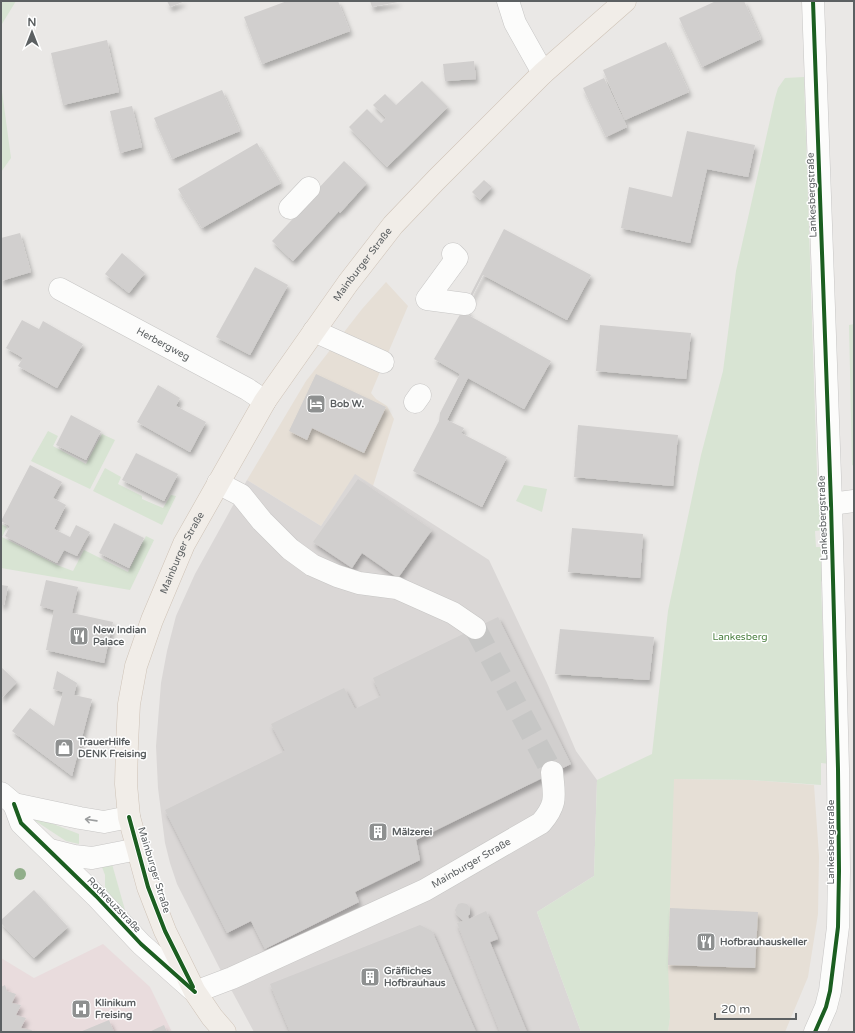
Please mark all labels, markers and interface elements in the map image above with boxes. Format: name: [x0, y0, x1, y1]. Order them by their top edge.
north arrow: [12, 12, 52, 52]
text: N: [28, 16, 36, 29]
street label: Lankesbergstraße: [805, 152, 819, 238]
street label: Mainburger Straße: [331, 225, 395, 304]
street label: Herbergweg: [134, 325, 192, 363]
hotel icon: Bob W.: [305, 393, 327, 415]
place label: Bob W.: [330, 398, 364, 410]
street label: Lankesbergstraße: [816, 475, 830, 561]
street label: Mainburger Straße: [158, 509, 207, 596]
place label: New Indian Palace: [93, 624, 146, 648]
restaurant icon: New Indian Palace: [68, 625, 90, 647]
park label: Lankesberg: [712, 631, 768, 643]
place label: TrauerHilfe DENK Freising: [77, 736, 147, 760]
shop icon: TrauerHilfe DENK Freising: [53, 737, 75, 759]
street label: Lankesbergstraße: [825, 799, 837, 885]
one-way arrow: [85, 816, 98, 824]
building icon: Mälzerei: [367, 821, 389, 843]
street label: Mainburger Straße: [135, 826, 173, 915]
place label: Mälzerei: [392, 826, 433, 838]
street label: Mainburger Straße: [429, 836, 513, 891]
street label: Rotkreuzstraße: [84, 875, 144, 936]
restaurant icon: Hofbrauhauskeller: [695, 931, 717, 953]
place label: Hofbrauhauskeller: [720, 936, 807, 948]
place label: Gräfliches Hofbrauhaus: [384, 965, 446, 989]
building icon: Gräfliches Hofbrauhaus: [359, 966, 381, 988]
scale bar: [715, 995, 796, 1021]
place label: Klinikum Freising: [95, 997, 136, 1021]
hospital icon: Klinikum Freising: [70, 998, 92, 1020]
text: 20 m: [721, 1002, 750, 1016]

